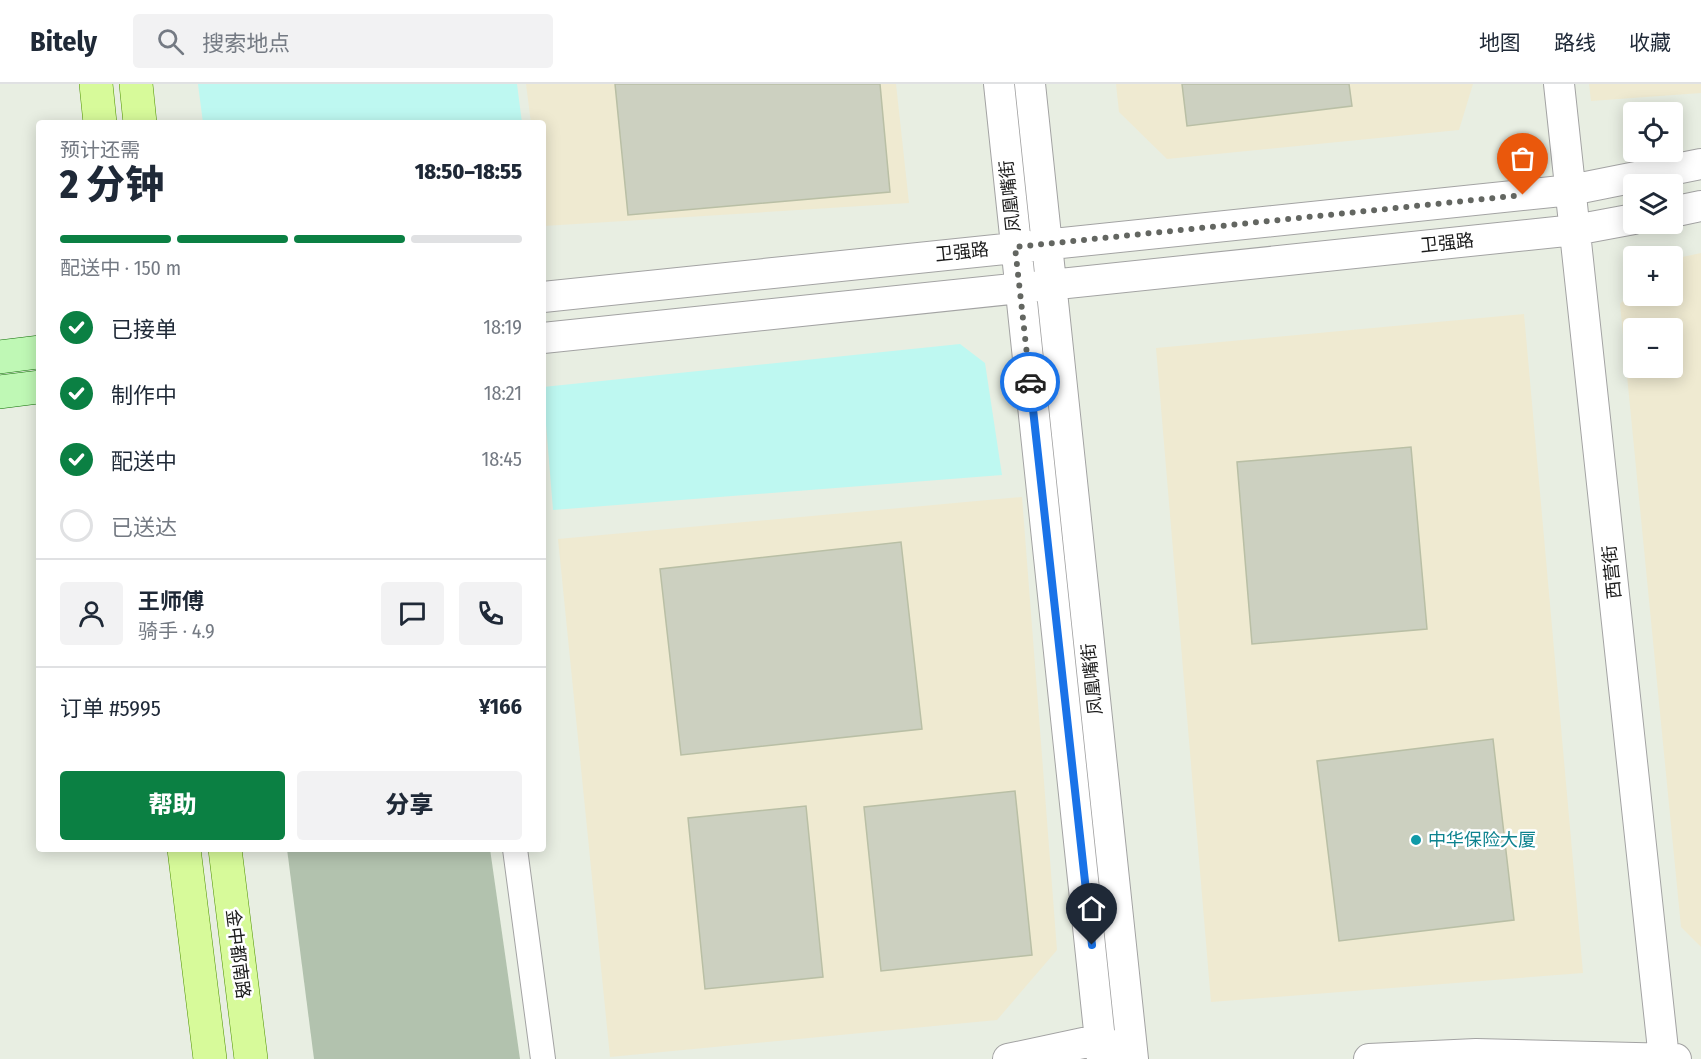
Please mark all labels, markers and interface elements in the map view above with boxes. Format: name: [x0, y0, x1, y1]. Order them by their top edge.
search box: [133, 14, 553, 68]
text: Bitely: [30, 25, 97, 58]
icon: search: [154, 25, 187, 58]
text: 搜索地点: [202, 30, 290, 57]
text: 地图: [1479, 30, 1521, 56]
text: 路线: [1554, 30, 1596, 56]
text: 收藏: [1629, 30, 1671, 56]
map controls: [1623, 102, 1683, 378]
button: locate: [1623, 102, 1683, 162]
pin: [1497, 133, 1548, 195]
text: 预计还需: [60, 138, 140, 162]
icon: bag: [1506, 142, 1539, 175]
text: 18:50–18:55: [415, 158, 522, 185]
street label: 凤凰嘴街: [995, 159, 1025, 233]
text: 2 分钟: [60, 162, 164, 208]
button: layers: [1623, 174, 1683, 234]
street label: 卫强路: [1419, 229, 1475, 257]
street label: 卫强路: [934, 238, 990, 266]
button: +: [1623, 246, 1683, 306]
text: 配送中 · 150 m: [60, 256, 181, 280]
icon: check: [60, 311, 93, 344]
text: 18:19: [483, 315, 522, 339]
text: 已接单: [111, 316, 177, 343]
button: −: [1623, 318, 1683, 378]
courier: [1000, 352, 1060, 412]
icon: car: [1014, 366, 1047, 399]
icon: check: [60, 377, 93, 410]
text: 18:21: [484, 381, 522, 405]
text: 制作中: [111, 382, 177, 409]
icon: check: [60, 443, 93, 476]
text: 18:45: [481, 447, 522, 471]
text: 配送中: [111, 448, 177, 475]
text: 已送达: [111, 514, 177, 541]
street label: 西营街: [1598, 544, 1626, 600]
button: person: [60, 582, 123, 645]
button: chat: [381, 582, 444, 645]
button: phone: [459, 582, 522, 645]
text: 王师傅: [138, 588, 204, 615]
text: 骑手 · 4.9: [138, 619, 215, 643]
street label: 凤凰嘴街: [1077, 642, 1107, 716]
text: ¥166: [479, 693, 522, 720]
text: 订单 #5995: [60, 695, 161, 722]
button: 帮助: [60, 771, 285, 840]
button: 分享: [297, 771, 522, 840]
place label: 中华保险大厦: [1428, 829, 1536, 851]
marker: 中华保险大厦: [1409, 833, 1423, 847]
pin: [1066, 883, 1117, 945]
icon: home: [1075, 892, 1108, 925]
street label: 金中都南路: [222, 908, 254, 1000]

